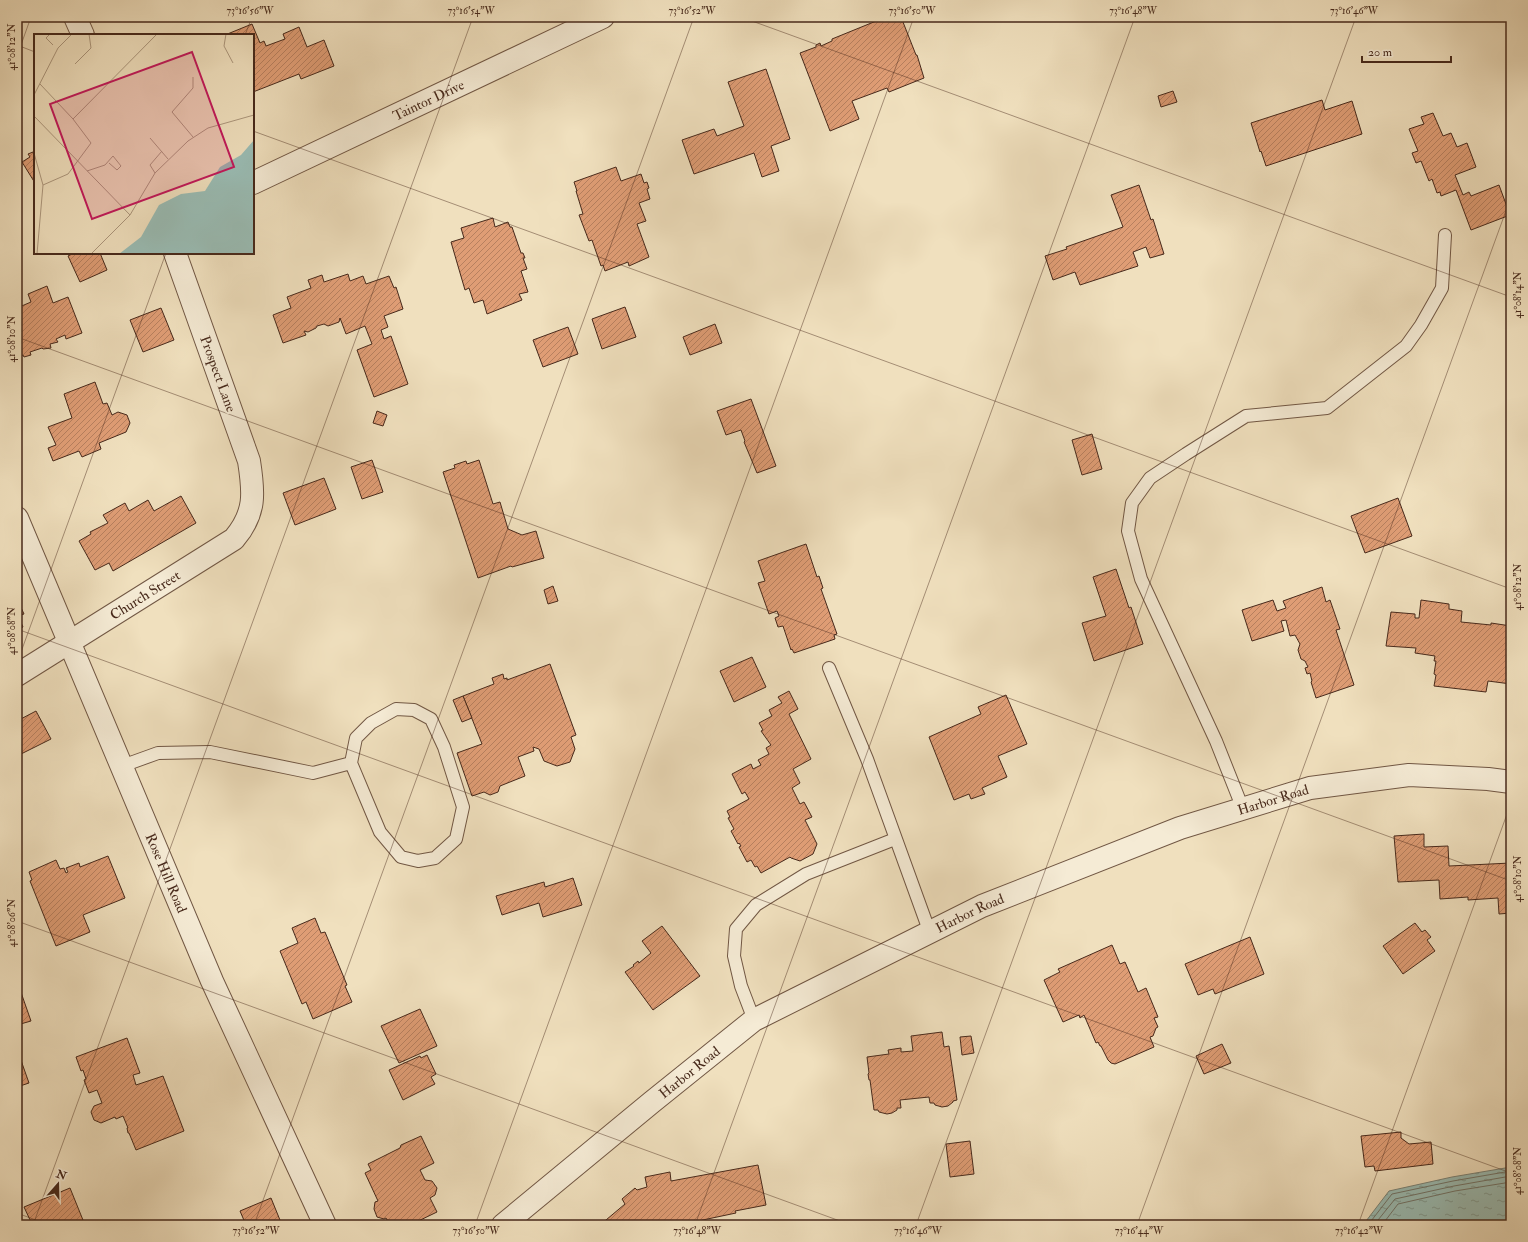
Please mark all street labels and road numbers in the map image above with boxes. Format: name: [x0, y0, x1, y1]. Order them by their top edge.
street label: Taintor Drive: [390, 76, 467, 124]
street label: Prospect Lane: [195, 334, 240, 415]
street label: Church Street: [107, 566, 184, 623]
street label: Harbor Road: [1235, 780, 1311, 818]
street label: Rose Hill Road: [142, 830, 191, 915]
street label: Harbor Road: [933, 890, 1006, 936]
street label: Harbor Road: [655, 1042, 723, 1102]

